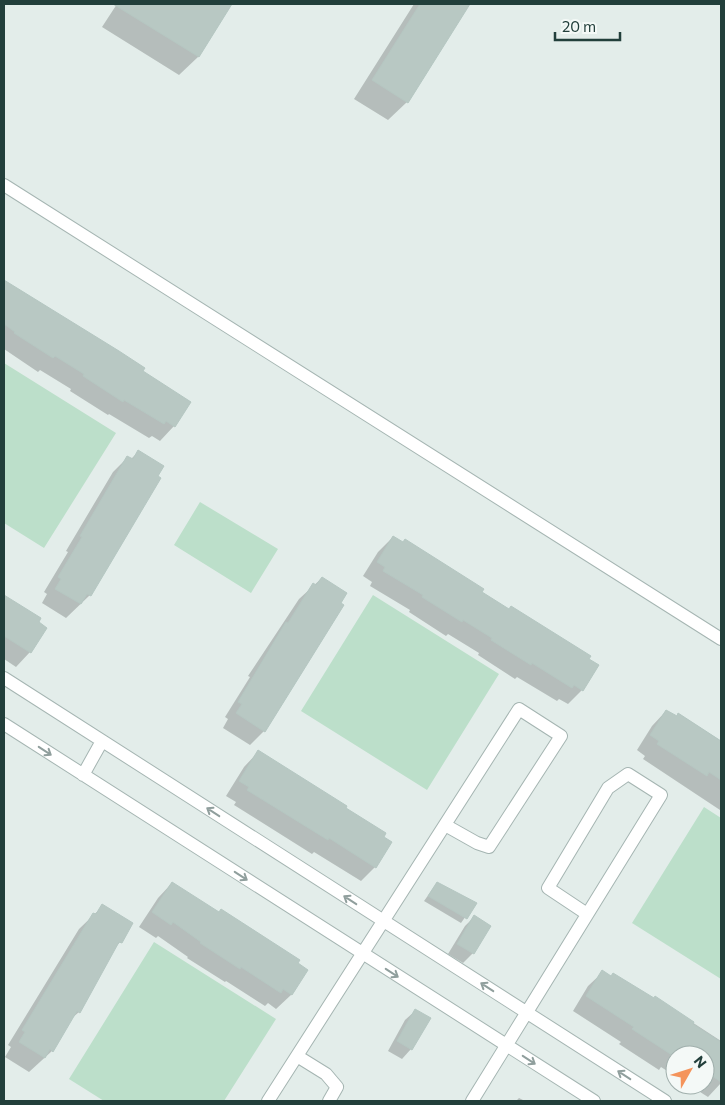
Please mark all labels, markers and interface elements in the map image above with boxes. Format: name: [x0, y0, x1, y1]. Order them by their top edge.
scale bar: [555, 10, 620, 42]
text: 20 m: [562, 17, 596, 35]
one-way arrow: [37, 746, 51, 756]
one-way arrow: [207, 807, 221, 817]
one-way arrow: [233, 871, 247, 881]
one-way arrow: [343, 894, 357, 905]
one-way arrow: [385, 968, 399, 978]
one-way arrow: [480, 982, 494, 993]
north arrow: [665, 1045, 715, 1095]
text: N: [691, 1052, 710, 1071]
one-way arrow: [522, 1055, 536, 1065]
one-way arrow: [617, 1070, 631, 1080]

